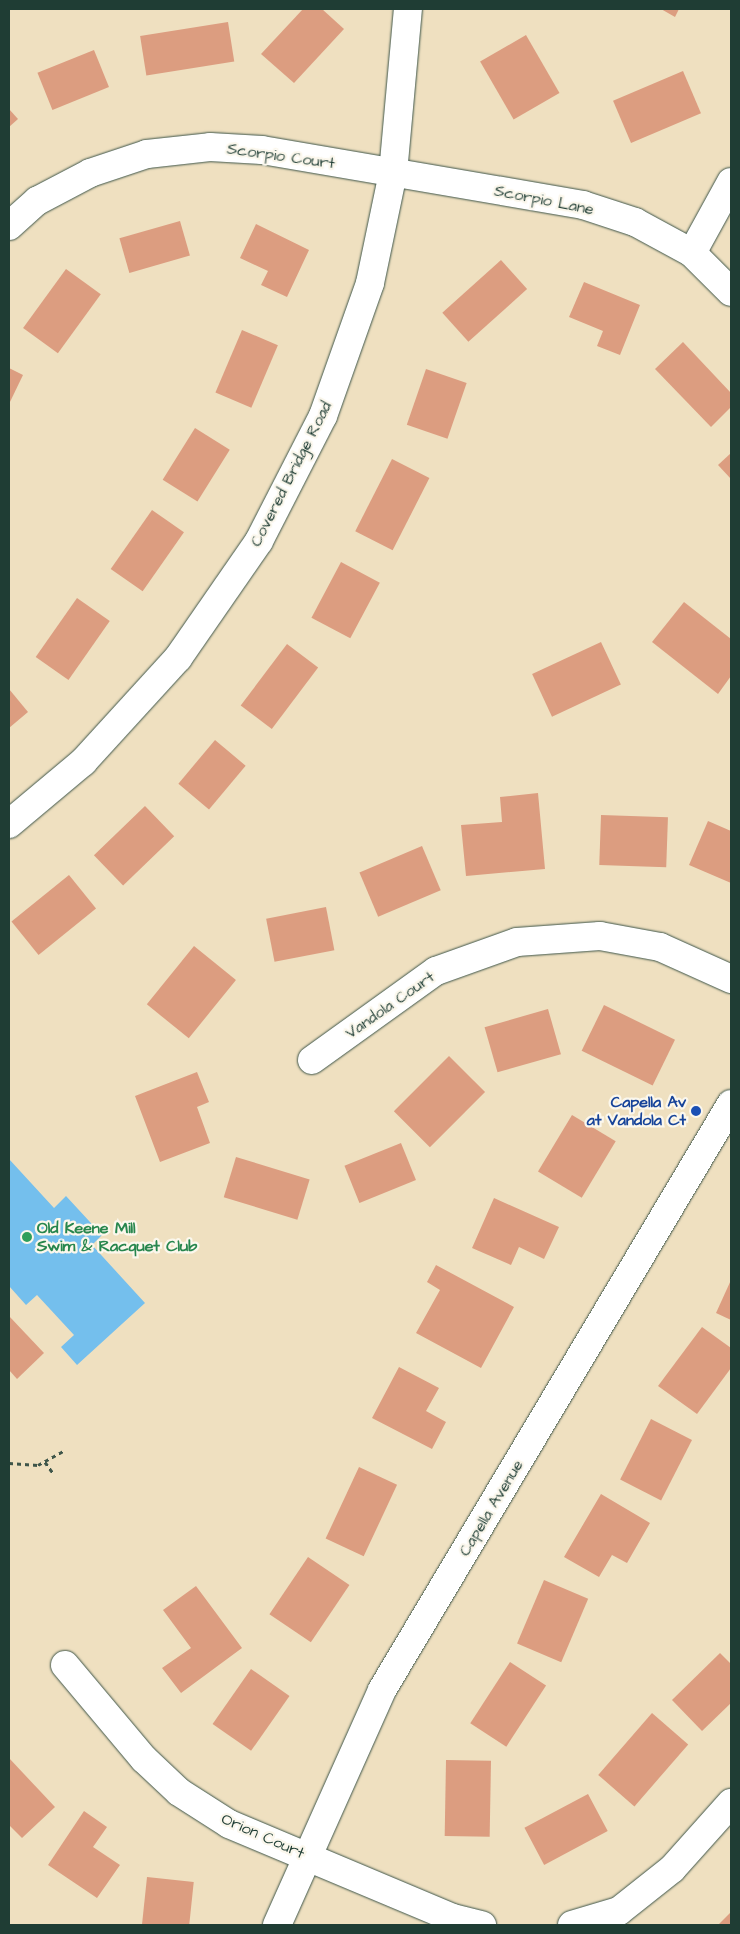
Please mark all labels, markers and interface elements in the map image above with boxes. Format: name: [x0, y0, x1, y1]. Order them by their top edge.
street label: Scorpio Court: [226, 139, 336, 173]
street label: Scorpio Lane: [493, 181, 595, 219]
street label: Covered Bridge Road: [246, 398, 336, 550]
street label: Vandola Court: [342, 967, 438, 1043]
place label: Capella Av at Vandola Ct: [587, 1092, 686, 1130]
marker: Capella Av at Vandola Ct: [690, 1105, 702, 1117]
place label: Old Keene Mill Swim & Racquet Club: [37, 1218, 197, 1256]
marker: Old Keene Mill Swim & Racquet Club: [21, 1231, 33, 1243]
street label: Capella Avenue: [455, 1457, 527, 1559]
street label: Orion Court: [218, 1809, 308, 1863]

